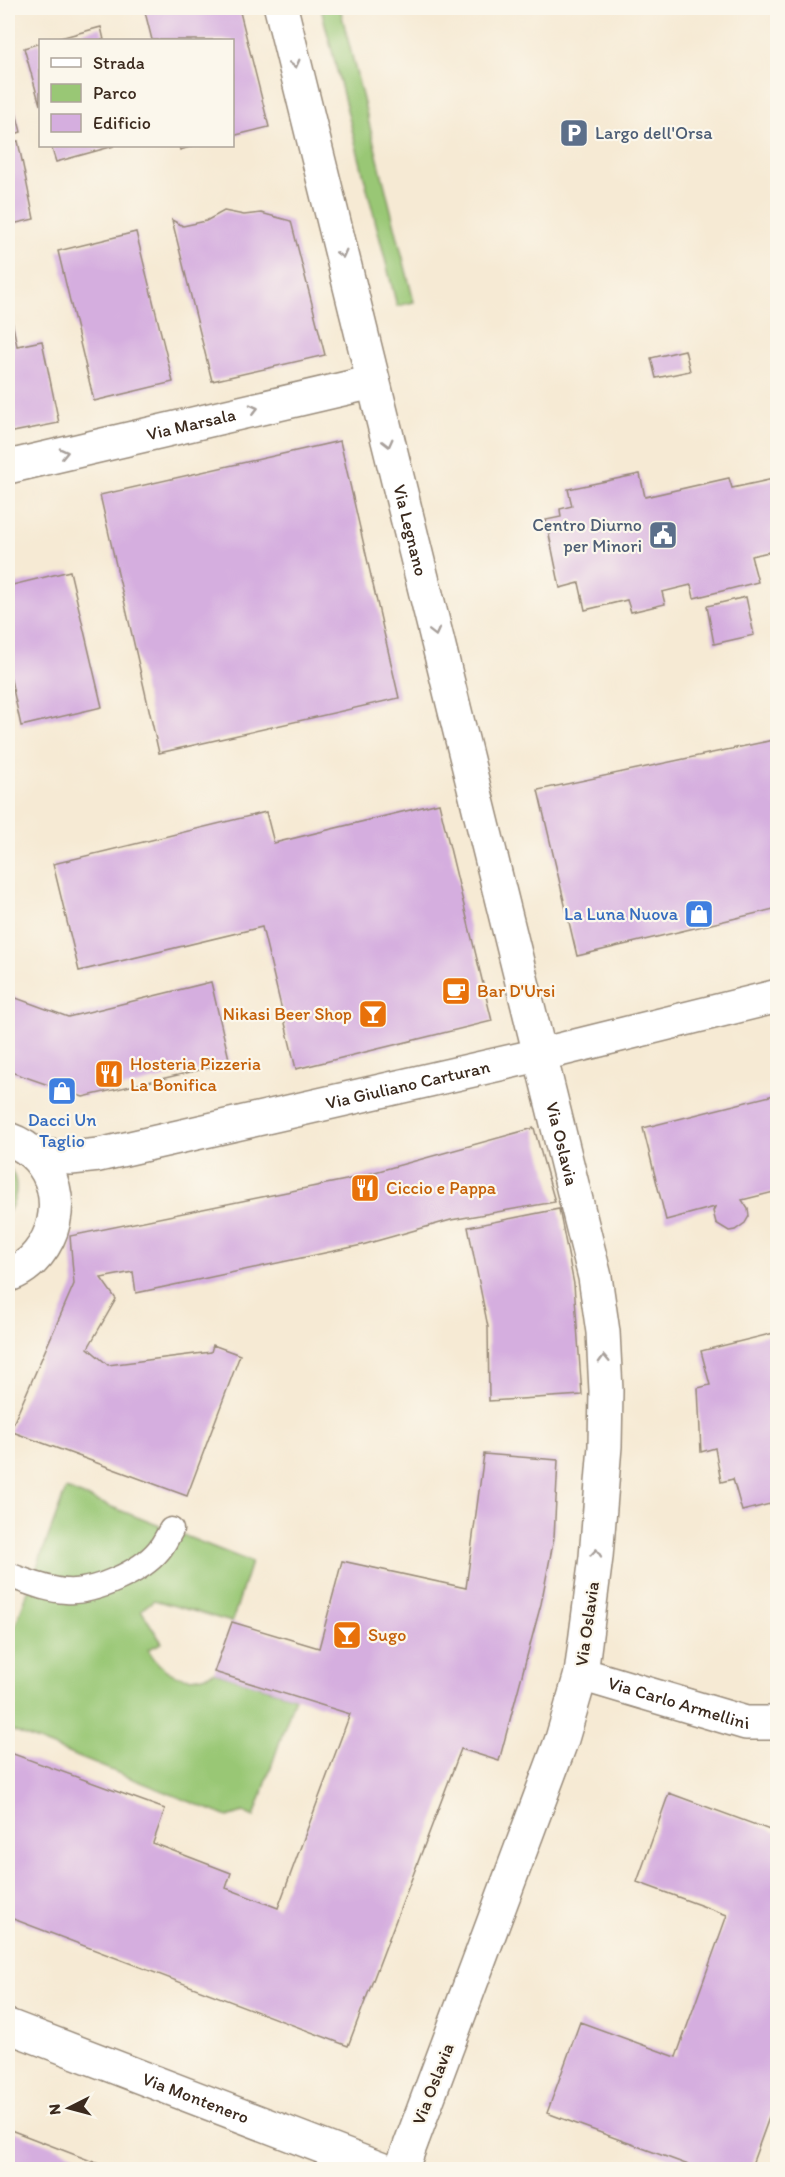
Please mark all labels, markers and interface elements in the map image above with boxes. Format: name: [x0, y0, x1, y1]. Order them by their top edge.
legend: [39, 39, 234, 147]
text: Strada: [93, 52, 145, 74]
one-way arrow: [287, 59, 300, 69]
text: Parco: [93, 82, 137, 104]
text: Edificio: [93, 112, 151, 134]
parking icon: Largo dell'Orsa: [558, 117, 590, 149]
place label: Largo dell'Orsa: [595, 122, 713, 144]
one-way arrow: [334, 248, 347, 258]
street label: Via Marsala: [145, 403, 238, 445]
one-way arrow: [249, 404, 259, 417]
one-way arrow: [381, 438, 394, 448]
one-way arrow: [59, 448, 69, 461]
street label: Via Legnano: [388, 482, 432, 578]
place label: Centro Diurno per Minori: [532, 514, 642, 557]
public building icon: Centro Diurno per Minori: [647, 519, 679, 551]
one-way arrow: [427, 627, 440, 637]
shop icon: La Luna Nuova: [683, 898, 715, 930]
place label: La Luna Nuova: [564, 903, 679, 925]
cafe icon: Bar D'Ursi: [440, 975, 472, 1007]
place label: Bar D'Ursi: [477, 980, 555, 1002]
bar icon: Nikasi Beer Shop: [357, 998, 389, 1030]
place label: Nikasi Beer Shop: [223, 1003, 352, 1025]
place label: Hosteria Pizzeria La Bonifica: [130, 1053, 261, 1096]
street label: Via Giuliano Carturan: [324, 1055, 492, 1114]
restaurant icon: Hosteria Pizzeria La Bonifica: [93, 1058, 125, 1090]
shop icon: Dacci Un Taglio: [46, 1075, 78, 1107]
street label: Via Oslavia: [541, 1100, 583, 1188]
place label: Dacci Un Taglio: [28, 1109, 96, 1152]
restaurant icon: Ciccio e Pappa: [349, 1172, 381, 1204]
place label: Ciccio e Pappa: [386, 1177, 497, 1199]
one-way arrow: [598, 1354, 611, 1363]
one-way arrow: [589, 1549, 602, 1558]
street label: Via Oslavia: [570, 1580, 604, 1668]
bar icon: Sugo: [331, 1619, 363, 1651]
place label: Sugo: [368, 1624, 406, 1646]
street label: Via Carlo Armellini: [605, 1672, 749, 1734]
street label: Via Oslavia: [407, 2040, 459, 2128]
street label: Via Montenero: [139, 2068, 252, 2128]
north arrow: [39, 2078, 99, 2138]
text: N: [45, 2103, 65, 2116]

